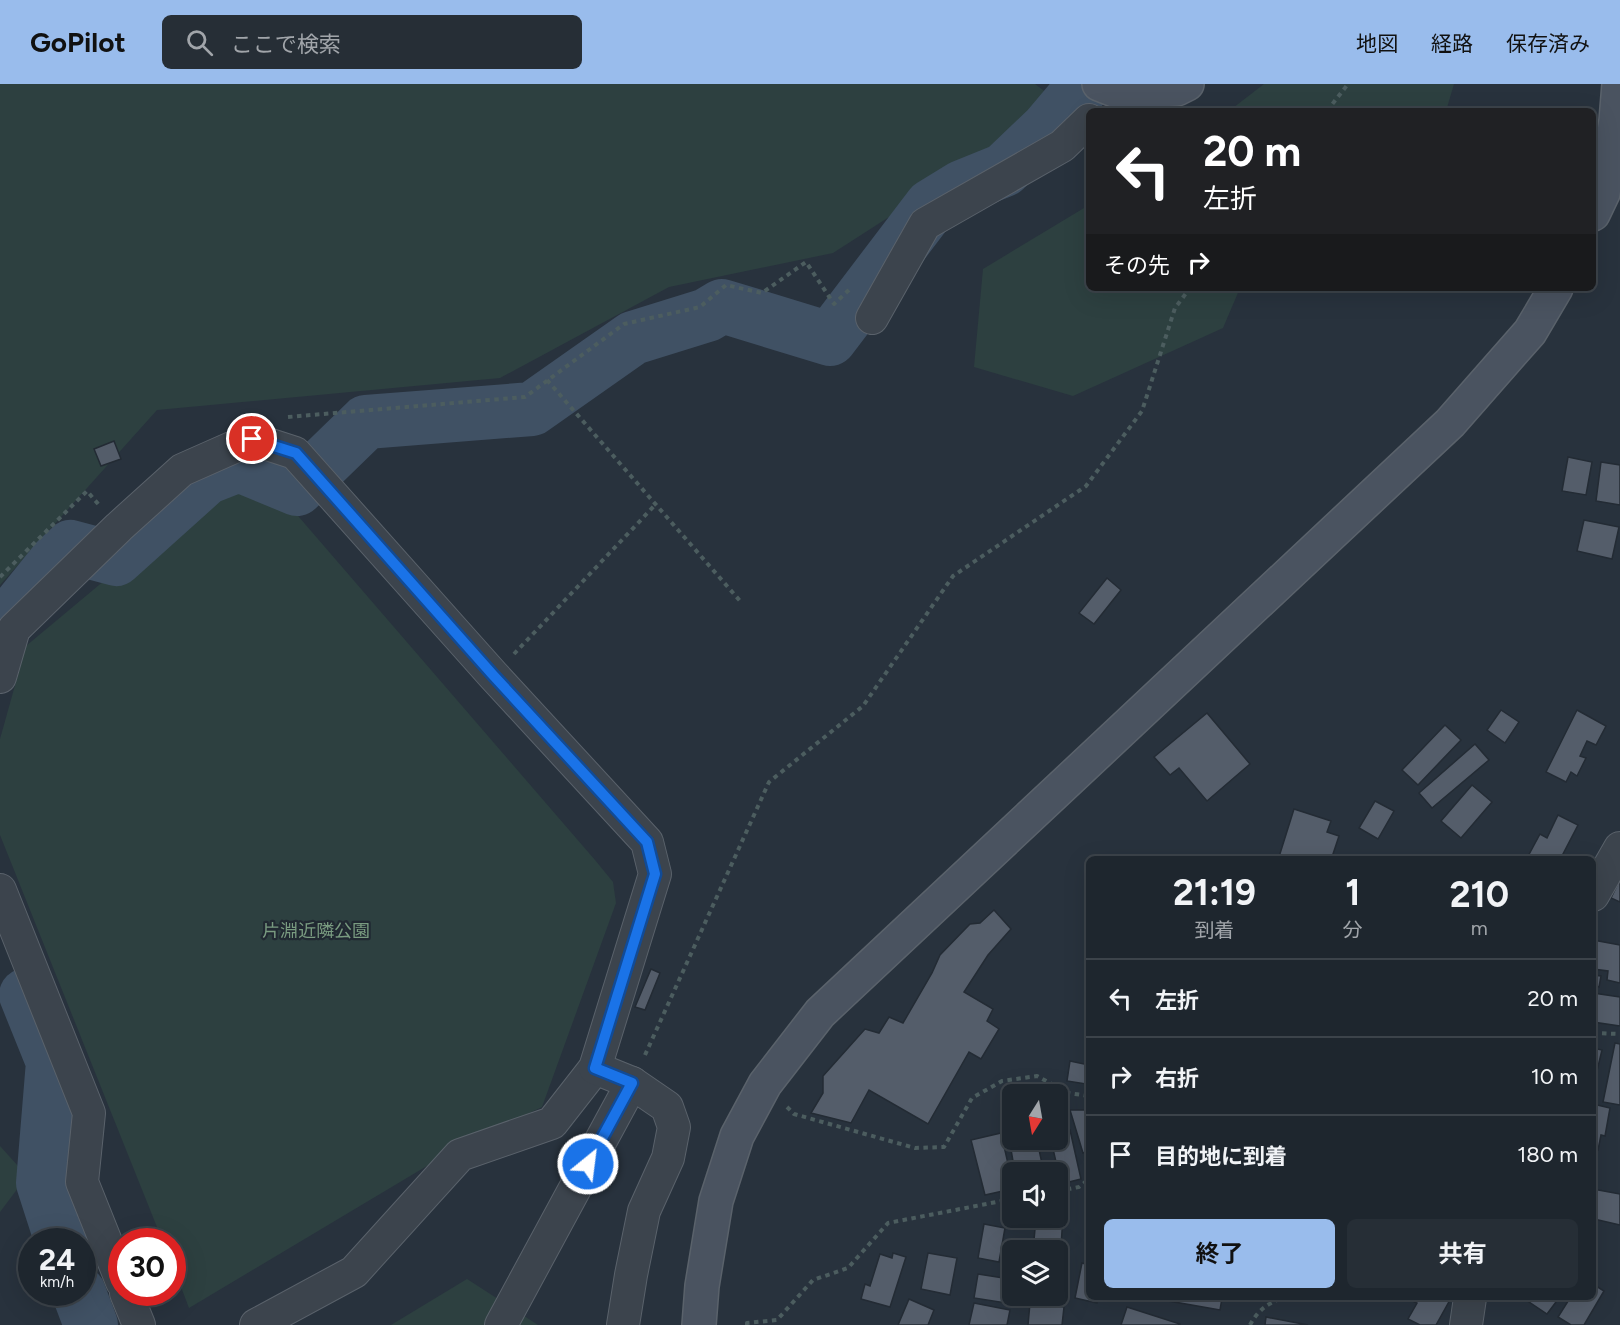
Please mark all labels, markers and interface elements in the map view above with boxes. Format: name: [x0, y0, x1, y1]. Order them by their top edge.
search box: [162, 15, 582, 69]
text: GoPilot: [30, 25, 126, 59]
icon: search: [183, 26, 216, 59]
text: ここで検索: [231, 31, 341, 58]
text: 地図: [1356, 31, 1398, 56]
text: 経路: [1431, 31, 1473, 56]
text: 保存済み: [1506, 31, 1590, 56]
text: 20 m: [1203, 126, 1301, 177]
icon: left: [1104, 132, 1182, 210]
text: 左折: [1203, 182, 1257, 215]
icon: right: [1182, 246, 1215, 279]
text: その先: [1104, 252, 1170, 279]
pin: [226, 413, 277, 464]
icon: arrive: [235, 422, 268, 455]
text: 21:19: [1173, 871, 1256, 914]
text: 1: [1345, 871, 1360, 914]
text: 210: [1450, 873, 1509, 916]
text: m: [1471, 916, 1488, 940]
text: 到着: [1194, 918, 1234, 942]
text: 分: [1343, 918, 1363, 942]
park label: 片淵近隣公園: [262, 920, 370, 942]
icon: left: [1104, 982, 1137, 1015]
text: 20 m: [1527, 985, 1578, 1012]
text: 左折: [1155, 987, 1199, 1014]
icon: right: [1104, 1060, 1137, 1093]
text: 10 m: [1531, 1063, 1578, 1090]
text: 右折: [1155, 1065, 1199, 1092]
north arrow: [1002, 1084, 1068, 1150]
map controls: [1002, 1084, 1068, 1306]
position arrow: [556, 1132, 620, 1196]
icon: arrive: [1104, 1138, 1137, 1171]
text: 180 m: [1517, 1141, 1578, 1168]
text: 目的地に到着: [1155, 1143, 1287, 1170]
button: sound: [1002, 1162, 1068, 1228]
button: 終了: [1104, 1219, 1335, 1288]
button: 共有: [1347, 1219, 1578, 1288]
speed limit sign: 30: [108, 1228, 186, 1306]
button: layers: [1002, 1240, 1068, 1306]
text: 24: [39, 1241, 75, 1278]
text: km/h: [40, 1273, 74, 1291]

